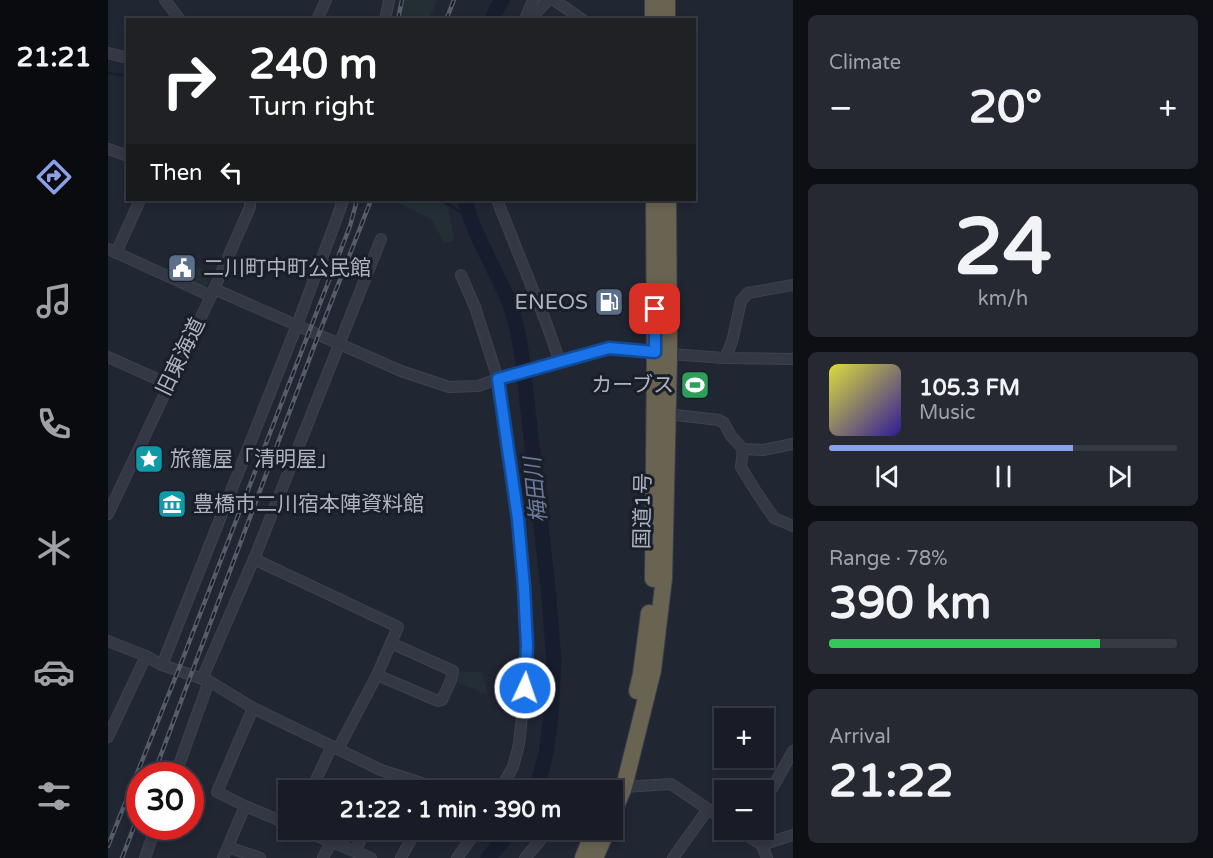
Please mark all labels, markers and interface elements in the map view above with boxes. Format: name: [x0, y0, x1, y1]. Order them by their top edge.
text: 240 m: [249, 39, 378, 90]
text: 21:21: [17, 41, 91, 74]
icon: right: [150, 42, 228, 120]
text: Climate: [829, 51, 901, 75]
text: 20°: [969, 81, 1042, 135]
text: −: [829, 89, 853, 128]
text: +: [1158, 89, 1177, 128]
text: Turn right: [249, 90, 375, 123]
icon: directions: [33, 156, 75, 198]
icon: left: [215, 156, 248, 189]
text: Then: [150, 160, 203, 186]
text: 24: [954, 201, 1052, 295]
public building icon: 二川町中町公民館: [166, 252, 198, 284]
place label: 二川町中町公民館: [203, 256, 371, 281]
icon: music: [33, 280, 75, 322]
pin: [629, 283, 680, 334]
fuel station icon: ENEOS: [593, 286, 625, 318]
text: km/h: [978, 287, 1028, 311]
place label: ENEOS: [515, 290, 588, 315]
icon: arrive: [638, 292, 671, 325]
street label: 旧東海道: [151, 314, 211, 400]
sports icon: カーブス: [679, 369, 711, 401]
place label: カーブス: [591, 373, 674, 398]
text: 105.3 FM: [919, 375, 1020, 401]
text: Music: [919, 401, 975, 425]
icon: phone: [33, 403, 75, 445]
place icon: 旅籠屋「清明屋」: [133, 443, 165, 475]
place label: 旅籠屋「清明屋」: [170, 447, 338, 472]
water label: 梅田川: [519, 454, 552, 524]
icon: previous: [871, 460, 904, 493]
icon: pause: [987, 460, 1020, 493]
icon: next: [1103, 460, 1136, 493]
street label: 国道1号: [630, 473, 656, 549]
museum icon: 豊橋市二川宿本陣資料館: [156, 488, 188, 520]
place label: 豊橋市二川宿本陣資料館: [193, 492, 424, 517]
icon: climate: [33, 527, 75, 569]
text: Range · 78%: [829, 547, 948, 571]
text: 390 km: [829, 577, 991, 631]
icon: car: [33, 651, 75, 693]
position arrow: [493, 656, 557, 720]
map controls: [714, 708, 774, 840]
button: +: [714, 708, 774, 768]
text: Arrival: [829, 725, 891, 749]
text: 21:22: [829, 755, 954, 809]
speed limit sign: 30: [126, 762, 204, 840]
icon: filters: [33, 775, 75, 817]
button: −: [714, 780, 774, 840]
text: 21:22 · 1 min · 390 m: [340, 797, 561, 823]

